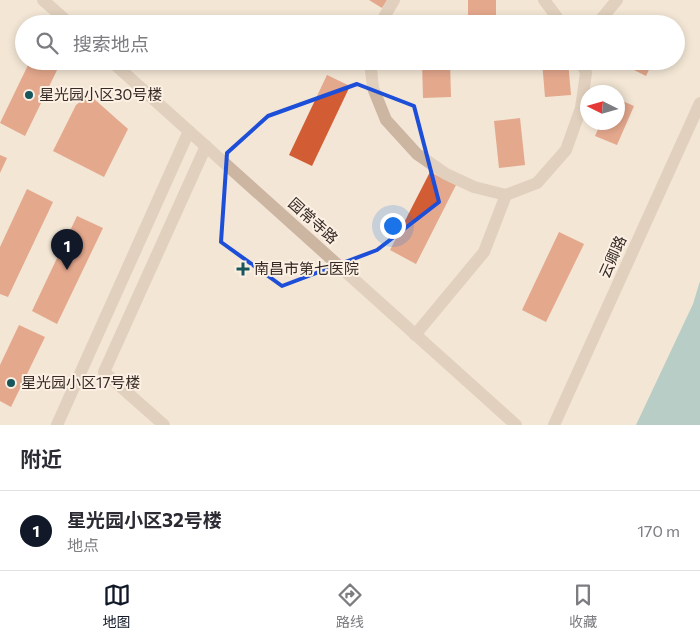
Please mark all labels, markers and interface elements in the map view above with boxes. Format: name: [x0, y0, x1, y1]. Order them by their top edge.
search box: [15, 15, 685, 70]
icon: search: [33, 29, 61, 57]
text: 搜索地点: [73, 32, 149, 55]
place label: 星光园小区30号楼: [39, 85, 162, 103]
north arrow: [580, 85, 625, 130]
marker: 星光园小区30号楼: [23, 89, 35, 101]
street label: 园常寺路: [285, 193, 342, 247]
your location: [380, 213, 406, 239]
pin: 1: [51, 229, 83, 270]
street label: 云卿路: [595, 232, 629, 281]
place label: 南昌市第七医院: [254, 259, 359, 277]
marker: 南昌市第七医院: [236, 262, 250, 276]
place label: 星光园小区17号楼: [21, 373, 140, 391]
marker: 星光园小区17号楼: [5, 377, 17, 389]
text: 附近: [20, 446, 62, 471]
text: 星光园小区32号楼: [67, 508, 222, 531]
text: 1: [32, 521, 40, 540]
text: 170 m: [637, 521, 680, 540]
text: 地点: [67, 535, 99, 554]
tab: 地图: [103, 581, 131, 631]
tab: 路线: [336, 581, 364, 631]
tab: 收藏: [569, 581, 597, 631]

